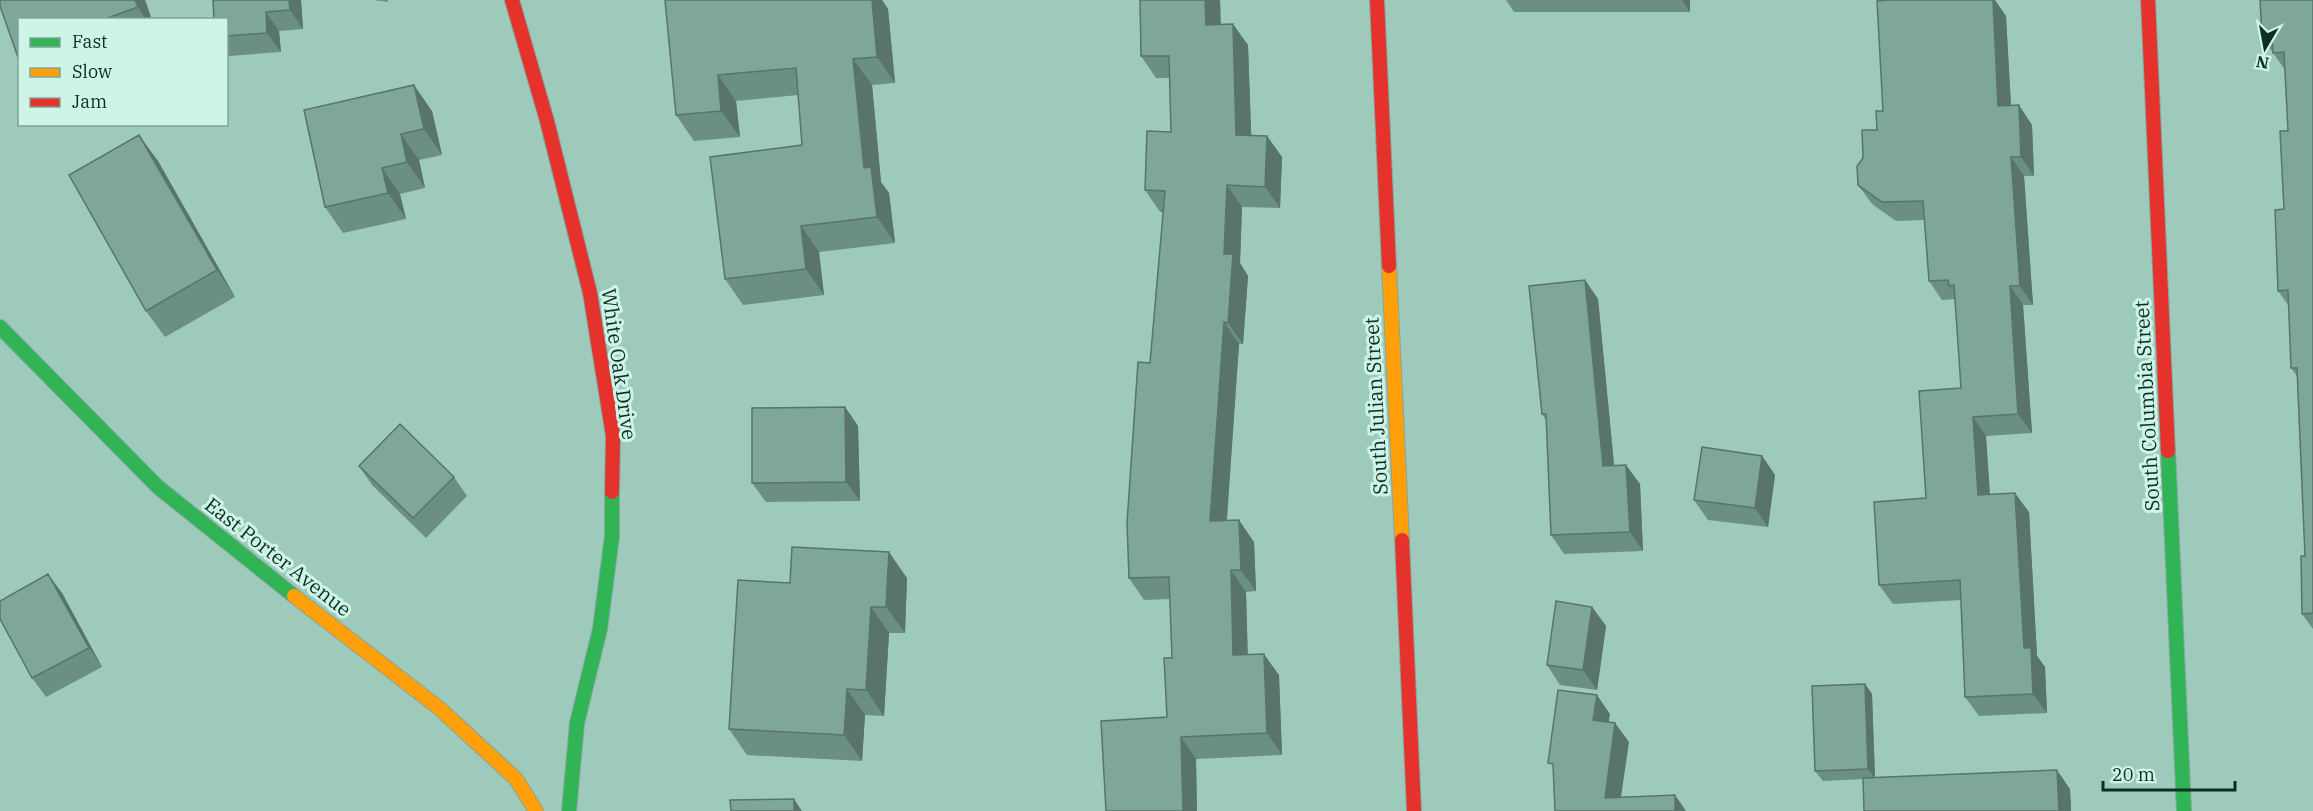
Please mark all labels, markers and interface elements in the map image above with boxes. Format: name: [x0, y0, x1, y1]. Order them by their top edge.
legend: [18, 18, 228, 126]
north arrow: [2235, 18, 2295, 78]
text: Fast: [72, 30, 107, 53]
text: N: [2254, 52, 2270, 74]
text: Slow: [72, 60, 112, 83]
text: Jam: [72, 90, 107, 113]
street label: White Oak Drive: [596, 286, 643, 441]
street label: South Columbia Street: [2127, 300, 2166, 512]
street label: South Julian Street: [1357, 317, 1394, 496]
street label: East Porter Avenue: [199, 491, 357, 622]
scale bar: [2103, 754, 2235, 792]
text: 20 m: [2112, 763, 2155, 786]

